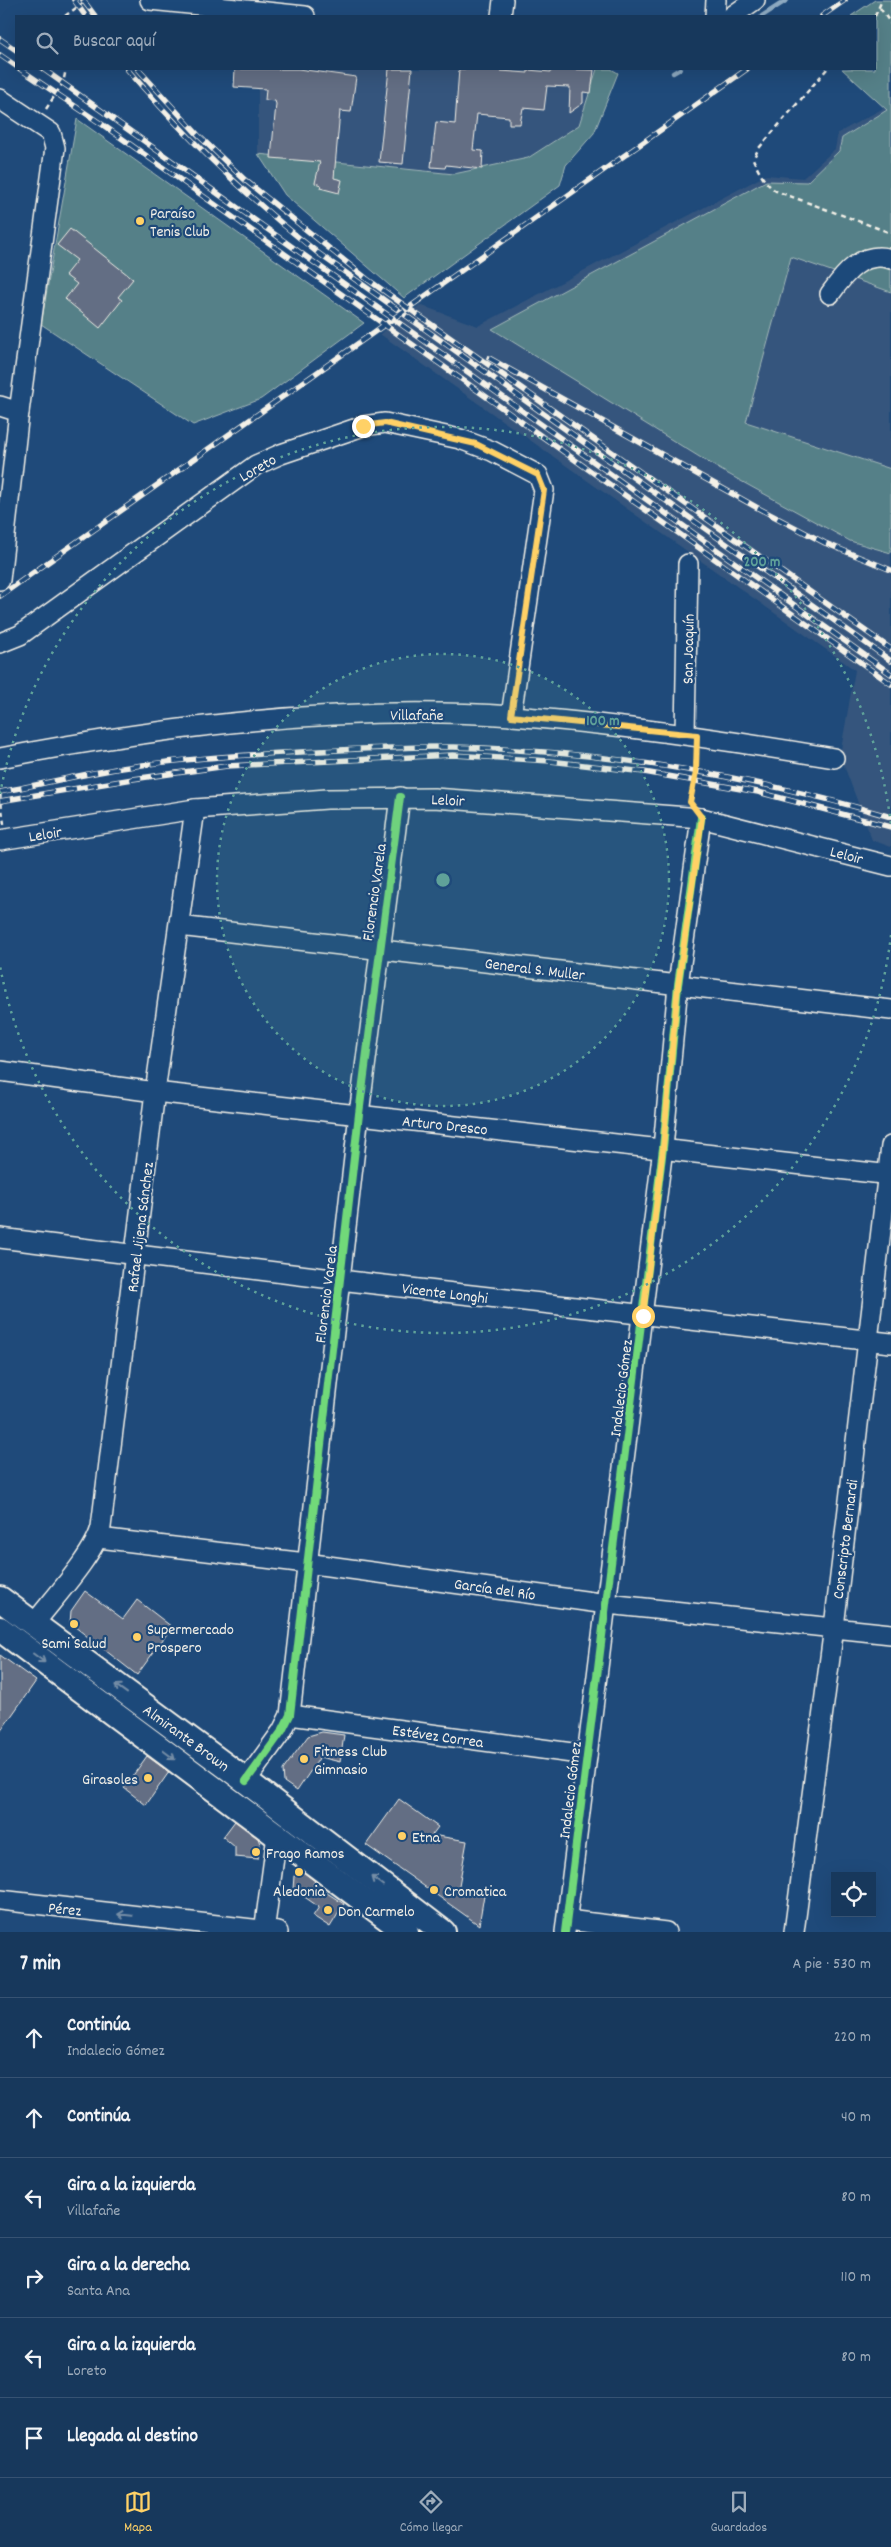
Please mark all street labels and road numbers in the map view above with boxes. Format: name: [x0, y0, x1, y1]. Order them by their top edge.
street label: Loreto: [235, 449, 281, 489]
street label: San Joaquín: [677, 614, 702, 684]
street label: Villafañe: [390, 705, 444, 728]
street label: Leloir: [431, 789, 465, 814]
street label: Leloir: [27, 821, 64, 849]
street label: Leloir: [827, 841, 866, 872]
street label: Florencio Varela: [357, 842, 394, 943]
street label: General S. Muller: [483, 953, 586, 988]
street label: Arturo Dresco: [401, 1111, 489, 1142]
street label: Rafael Jijena Sánchez: [122, 1161, 161, 1294]
street label: Florencio Varela: [310, 1244, 345, 1344]
street label: Vicente Longhi: [400, 1278, 489, 1311]
street label: Indalecio Gómez: [605, 1338, 640, 1438]
street label: Conscripto Bernardi: [828, 1478, 865, 1600]
street label: García del Río: [452, 1573, 537, 1608]
street label: Almirante Brown: [137, 1700, 234, 1778]
street label: Estévez Correa: [391, 1720, 485, 1755]
street label: Indalecio Gómez: [554, 1740, 589, 1840]
street label: Pérez: [47, 1897, 82, 1924]

